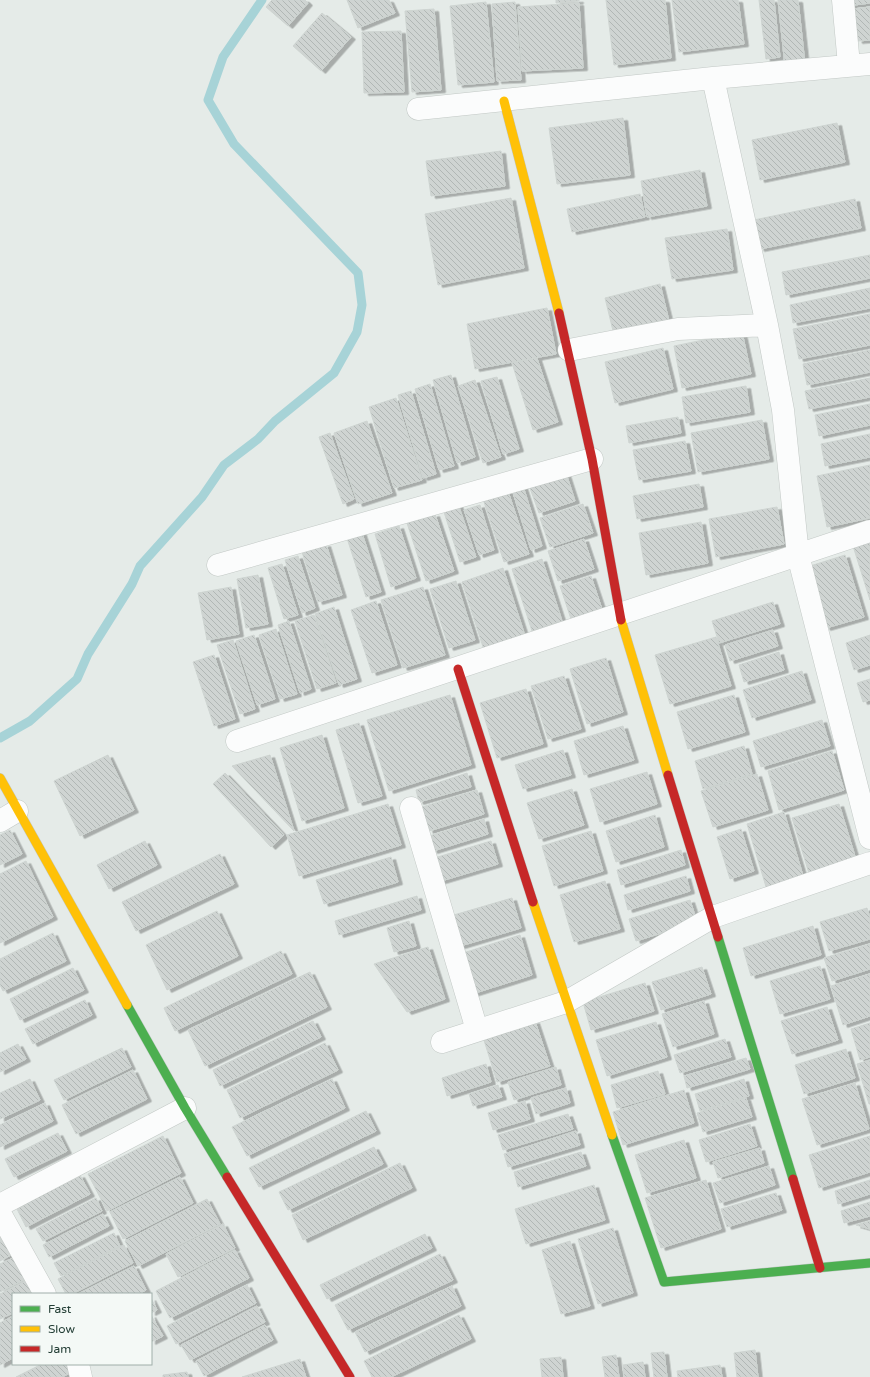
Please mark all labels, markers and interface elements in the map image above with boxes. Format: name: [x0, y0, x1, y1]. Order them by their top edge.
legend: [12, 1293, 152, 1365]
text: Fast: [48, 1302, 72, 1316]
text: Slow: [48, 1322, 75, 1336]
text: Jam: [48, 1342, 71, 1356]

